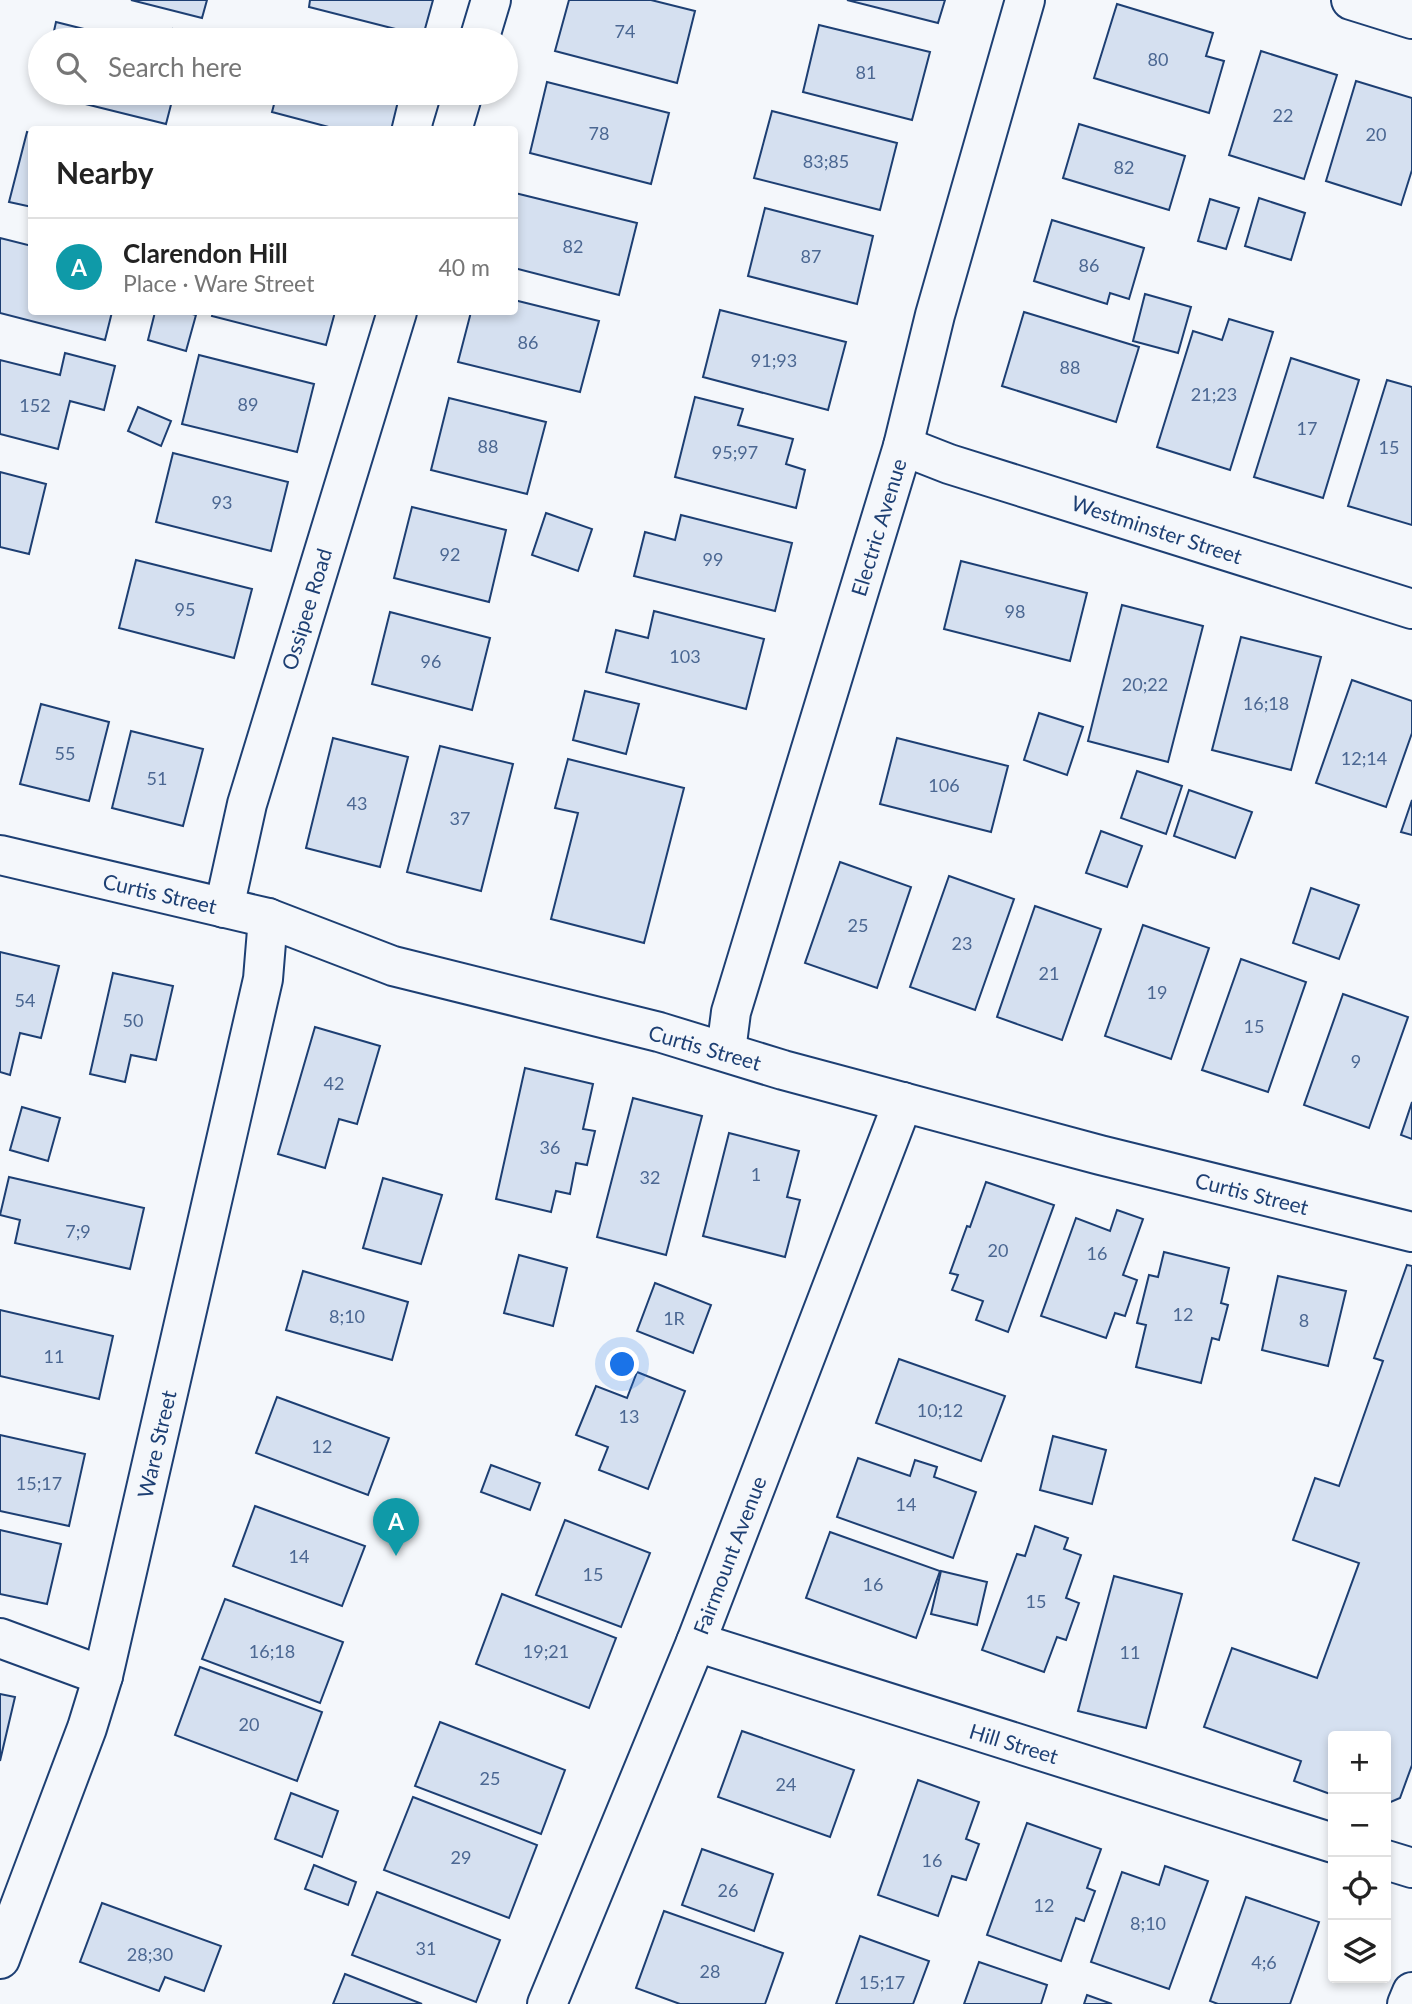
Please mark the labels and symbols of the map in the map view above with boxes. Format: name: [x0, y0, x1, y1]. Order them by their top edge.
house number: 74: [615, 20, 635, 42]
house number: 80: [1148, 48, 1168, 70]
house number: 81: [856, 61, 876, 83]
house number: 22: [1273, 104, 1293, 126]
house number: 78: [589, 122, 609, 144]
house number: 20: [1366, 123, 1386, 145]
house number: 83;85: [803, 150, 849, 172]
house number: 82: [1114, 156, 1134, 178]
house number: 82: [563, 235, 583, 257]
house number: 87: [801, 245, 821, 267]
house number: 86: [1079, 254, 1099, 276]
house number: 86: [518, 331, 538, 353]
house number: 91;93: [751, 349, 797, 371]
house number: 88: [1060, 356, 1080, 378]
house number: 21;23: [1191, 383, 1237, 405]
house number: 89: [238, 393, 258, 415]
house number: 152: [19, 394, 51, 416]
house number: 17: [1297, 417, 1317, 439]
house number: 88: [478, 435, 498, 457]
house number: 15: [1379, 436, 1399, 458]
house number: 95;97: [712, 441, 758, 463]
street label: Electric Avenue: [845, 455, 911, 599]
street label: Westminster Street: [1069, 490, 1246, 569]
house number: 93: [212, 491, 232, 513]
house number: 92: [440, 543, 460, 565]
street label: Ossipee Road: [276, 545, 336, 673]
house number: 99: [703, 548, 723, 570]
house number: 95: [175, 598, 195, 620]
house number: 98: [1005, 600, 1025, 622]
house number: 103: [669, 645, 701, 667]
house number: 96: [421, 650, 441, 672]
house number: 20;22: [1122, 673, 1168, 695]
house number: 16;18: [1243, 692, 1289, 714]
house number: 55: [55, 742, 75, 764]
house number: 12;14: [1341, 747, 1387, 769]
house number: 51: [147, 767, 167, 789]
house number: 106: [928, 774, 960, 796]
house number: 43: [347, 792, 367, 814]
house number: 37: [450, 807, 470, 829]
street label: Curtis Street: [101, 868, 220, 918]
house number: 25: [848, 914, 868, 936]
house number: 23: [952, 932, 972, 954]
house number: 21: [1039, 962, 1059, 984]
house number: 19: [1147, 981, 1167, 1003]
house number: 54: [15, 989, 35, 1011]
house number: 50: [123, 1009, 143, 1031]
house number: 15: [1244, 1015, 1264, 1037]
street label: Curtis Street: [646, 1019, 765, 1075]
house number: 9: [1351, 1050, 1361, 1072]
house number: 42: [324, 1072, 344, 1094]
house number: 36: [540, 1136, 560, 1158]
house number: 1: [751, 1163, 761, 1185]
house number: 32: [640, 1166, 660, 1188]
street label: Curtis Street: [1193, 1167, 1312, 1219]
house number: 7;9: [65, 1220, 91, 1242]
house number: 20: [988, 1239, 1008, 1261]
house number: 16: [1087, 1242, 1107, 1264]
house number: 12: [1173, 1303, 1193, 1325]
house number: 8;10: [329, 1305, 365, 1327]
house number: 1R: [663, 1307, 686, 1329]
house number: 8: [1299, 1309, 1309, 1331]
house number: 11: [44, 1345, 64, 1367]
your location: [605, 1347, 639, 1381]
street label: Ware Street: [131, 1387, 181, 1500]
house number: 10;12: [917, 1399, 963, 1421]
house number: 13: [619, 1405, 639, 1427]
house number: 12: [312, 1435, 332, 1457]
house number: 15;17: [16, 1472, 62, 1494]
street label: Fairmount Avenue: [687, 1472, 771, 1638]
house number: 14: [896, 1493, 916, 1515]
pin: A: [373, 1498, 419, 1556]
house number: 14: [289, 1545, 309, 1567]
house number: 15: [583, 1563, 603, 1585]
house number: 16: [863, 1573, 883, 1595]
house number: 15: [1026, 1590, 1046, 1612]
house number: 16;18: [249, 1640, 295, 1662]
house number: 19;21: [523, 1640, 569, 1662]
house number: 11: [1120, 1641, 1140, 1663]
house number: 20: [239, 1713, 259, 1735]
street label: Hill Street: [967, 1718, 1062, 1768]
house number: 25: [480, 1767, 500, 1789]
house number: 24: [776, 1773, 796, 1795]
house number: 29: [451, 1846, 471, 1868]
house number: 16: [922, 1849, 942, 1871]
house number: 26: [718, 1879, 738, 1901]
house number: 12: [1034, 1894, 1054, 1916]
house number: 8;10: [1130, 1912, 1166, 1934]
house number: 31: [416, 1937, 436, 1959]
house number: 28;30: [127, 1943, 173, 1965]
house number: 4;6: [1251, 1951, 1277, 1973]
house number: 28: [700, 1960, 720, 1982]
house number: 15;17: [859, 1971, 905, 1993]

